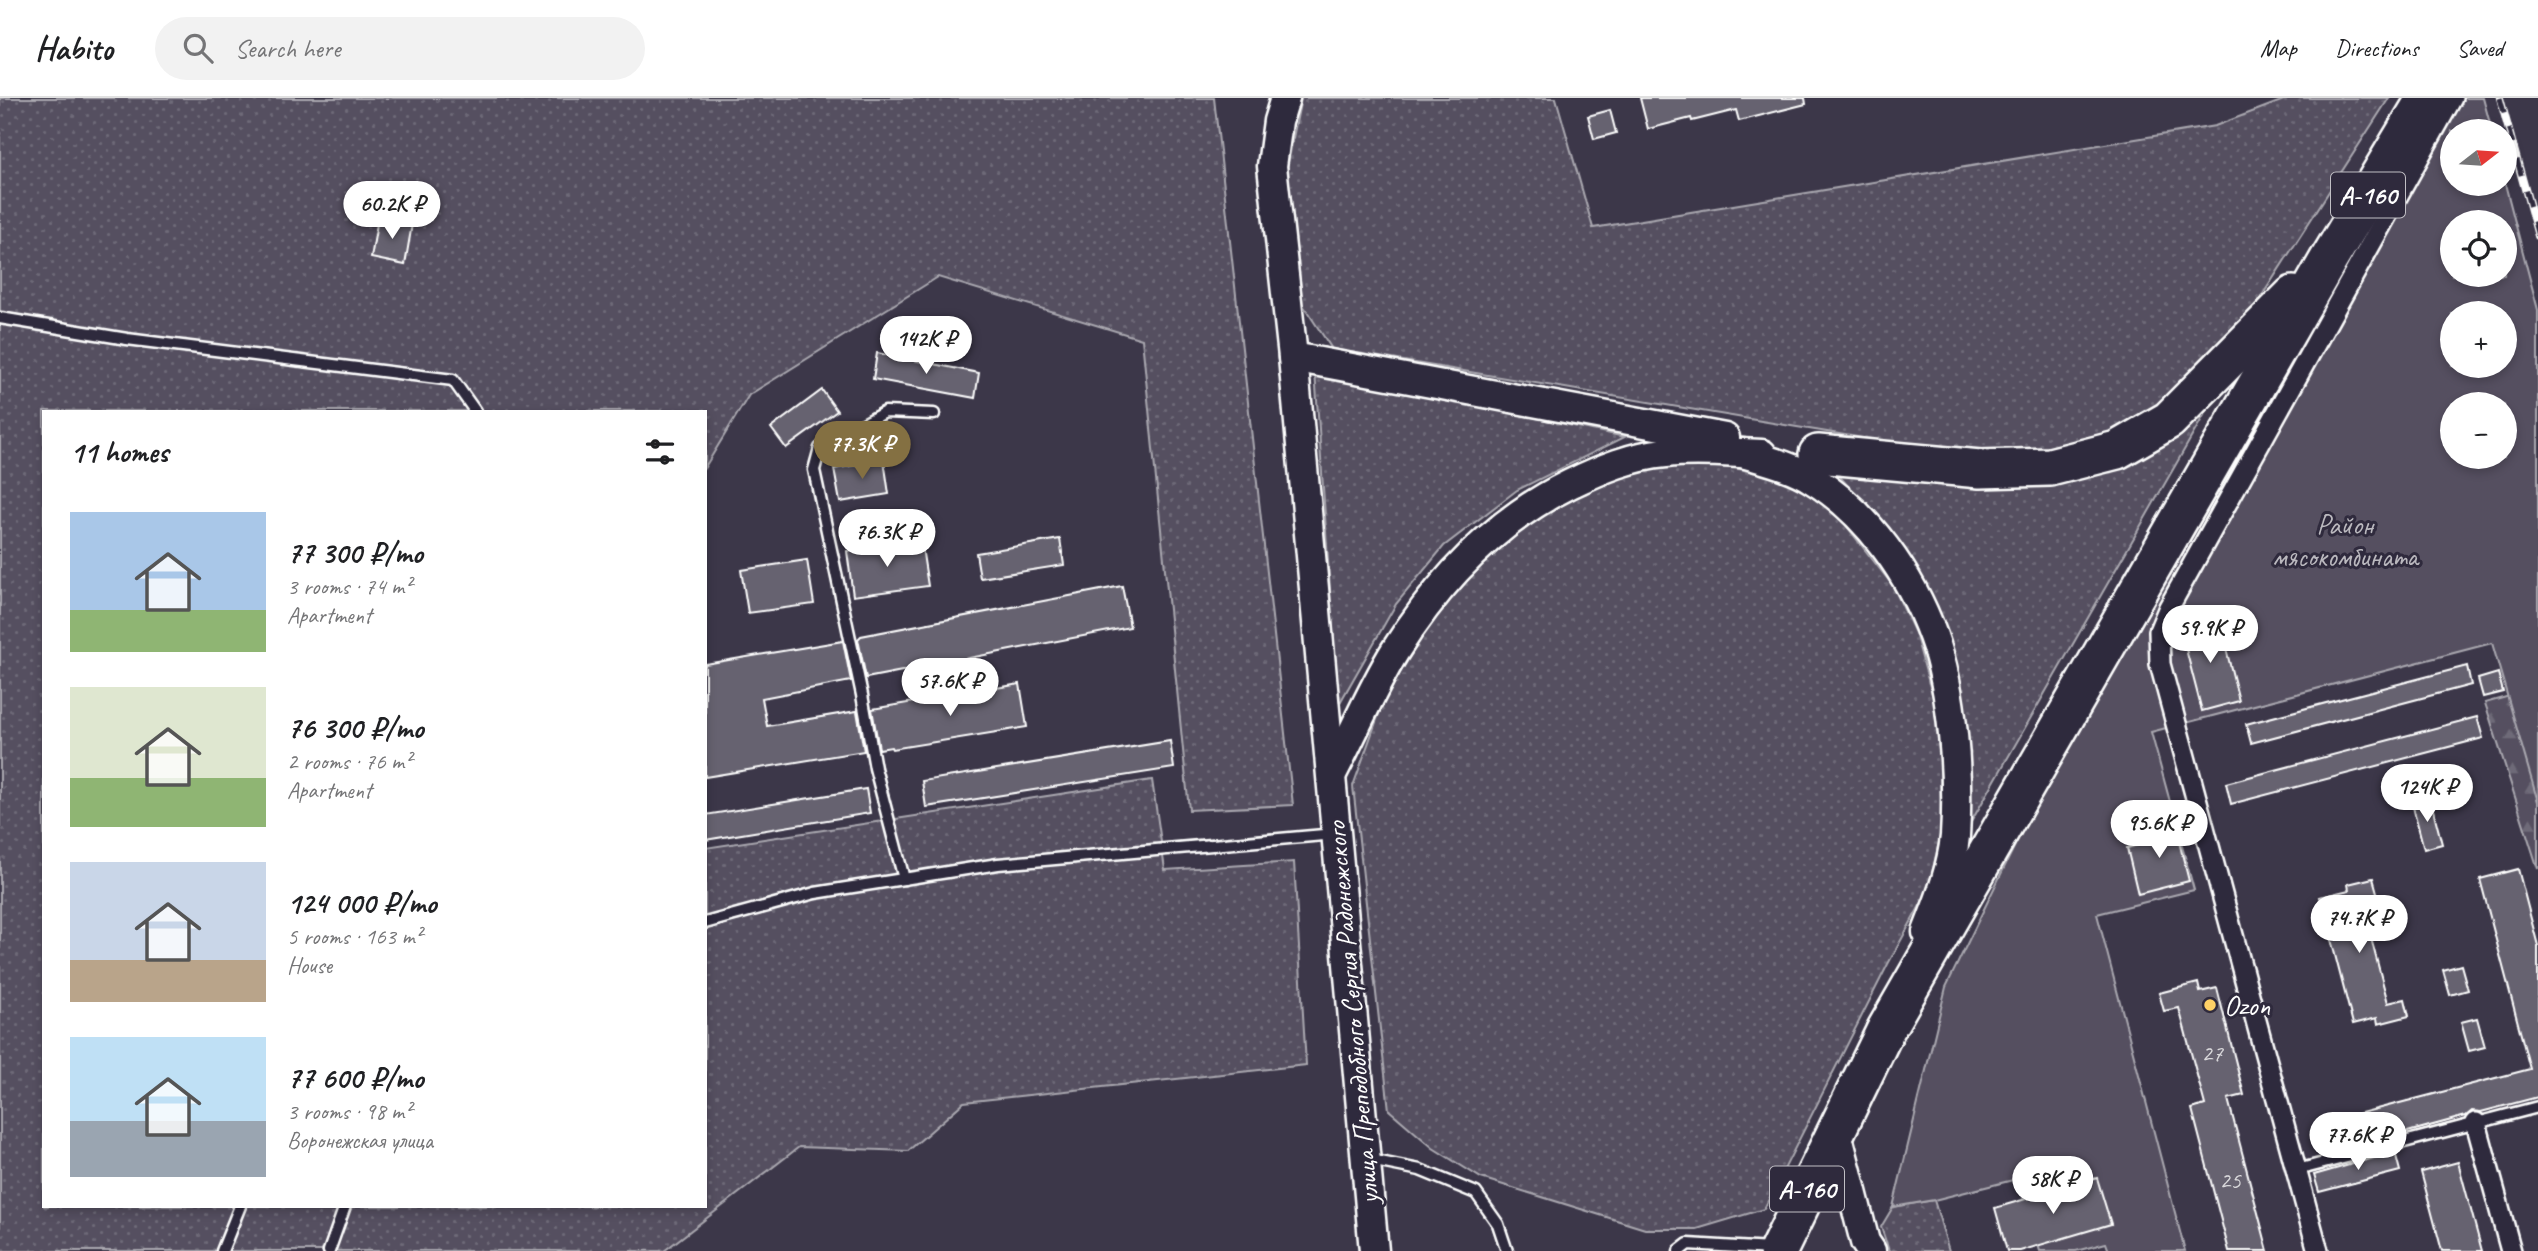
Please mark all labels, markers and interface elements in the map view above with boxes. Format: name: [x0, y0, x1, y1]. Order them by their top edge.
search box: [155, 17, 645, 80]
text: Habito: [35, 27, 113, 69]
icon: search: [179, 29, 217, 67]
text: Search here: [235, 32, 341, 65]
text: Map: [2260, 33, 2297, 63]
text: Directions: [2335, 33, 2418, 63]
text: Saved: [2456, 33, 2503, 63]
north arrow: [2440, 119, 2516, 196]
map controls: [2440, 119, 2517, 469]
road number: А-160: [2331, 172, 2405, 218]
pin: 60.2K ₽: [327, 181, 457, 241]
text: 60.2K ₽: [359, 189, 425, 218]
button: locate: [2440, 210, 2517, 287]
button: +: [2440, 301, 2517, 378]
pin: 142K ₽: [869, 316, 983, 376]
text: 142K ₽: [896, 324, 956, 353]
button: −: [2440, 392, 2517, 469]
pin: 77.3K ₽: [797, 422, 927, 481]
text: 77.3K ₽: [830, 429, 894, 458]
text: 11 homes: [70, 433, 168, 471]
icon: filters: [641, 433, 679, 471]
park label: Район мясокомбината: [2272, 507, 2420, 574]
pin: 76.3K ₽: [822, 510, 952, 569]
text: 76.3K ₽: [854, 517, 920, 546]
text: 77 300 ₽/mo: [287, 534, 423, 572]
icon: home: [126, 540, 210, 624]
text: 3 rooms · 74 m²: [287, 572, 411, 601]
text: Apartment: [287, 601, 372, 630]
pin: 59.9K ₽: [2145, 606, 2275, 665]
text: 59.9K ₽: [2178, 613, 2242, 642]
pin: 57.6K ₽: [885, 658, 1015, 718]
text: 57.6K ₽: [918, 666, 982, 695]
text: 76 300 ₽/mo: [287, 709, 423, 747]
icon: home: [126, 715, 210, 799]
text: 2 rooms · 76 m²: [287, 747, 411, 776]
pin: 124K ₽: [2370, 764, 2484, 824]
text: 124K ₽: [2397, 772, 2457, 801]
text: Apartment: [287, 776, 372, 805]
pin: 95.6K ₽: [2094, 800, 2224, 860]
text: 95.6K ₽: [2127, 808, 2191, 837]
street label: улица Преподобного Сергия Радонежского: [1318, 818, 1386, 1208]
text: 124 000 ₽/mo: [287, 884, 436, 922]
icon: home: [126, 890, 210, 974]
pin: 74.7K ₽: [2294, 896, 2424, 955]
text: 74.7K ₽: [2327, 903, 2391, 932]
text: 5 rooms · 163 m²: [287, 922, 422, 951]
text: House: [287, 951, 332, 980]
place label: Ozon: [2224, 988, 2270, 1023]
marker: Ozon: [2202, 997, 2218, 1013]
house number: 27: [2201, 1038, 2224, 1068]
text: 77 600 ₽/mo: [287, 1059, 423, 1097]
icon: home: [126, 1065, 210, 1149]
text: 3 rooms · 98 m²: [287, 1097, 411, 1126]
pin: 77.6K ₽: [2293, 1112, 2423, 1172]
text: 77.6K ₽: [2325, 1120, 2391, 1149]
text: Воронежская улица: [287, 1126, 433, 1155]
pin: 58K ₽: [2004, 1156, 2102, 1216]
text: 58K ₽: [2028, 1164, 2078, 1193]
house number: 25: [2219, 1165, 2242, 1195]
road number: А-160: [1770, 1166, 1844, 1212]

